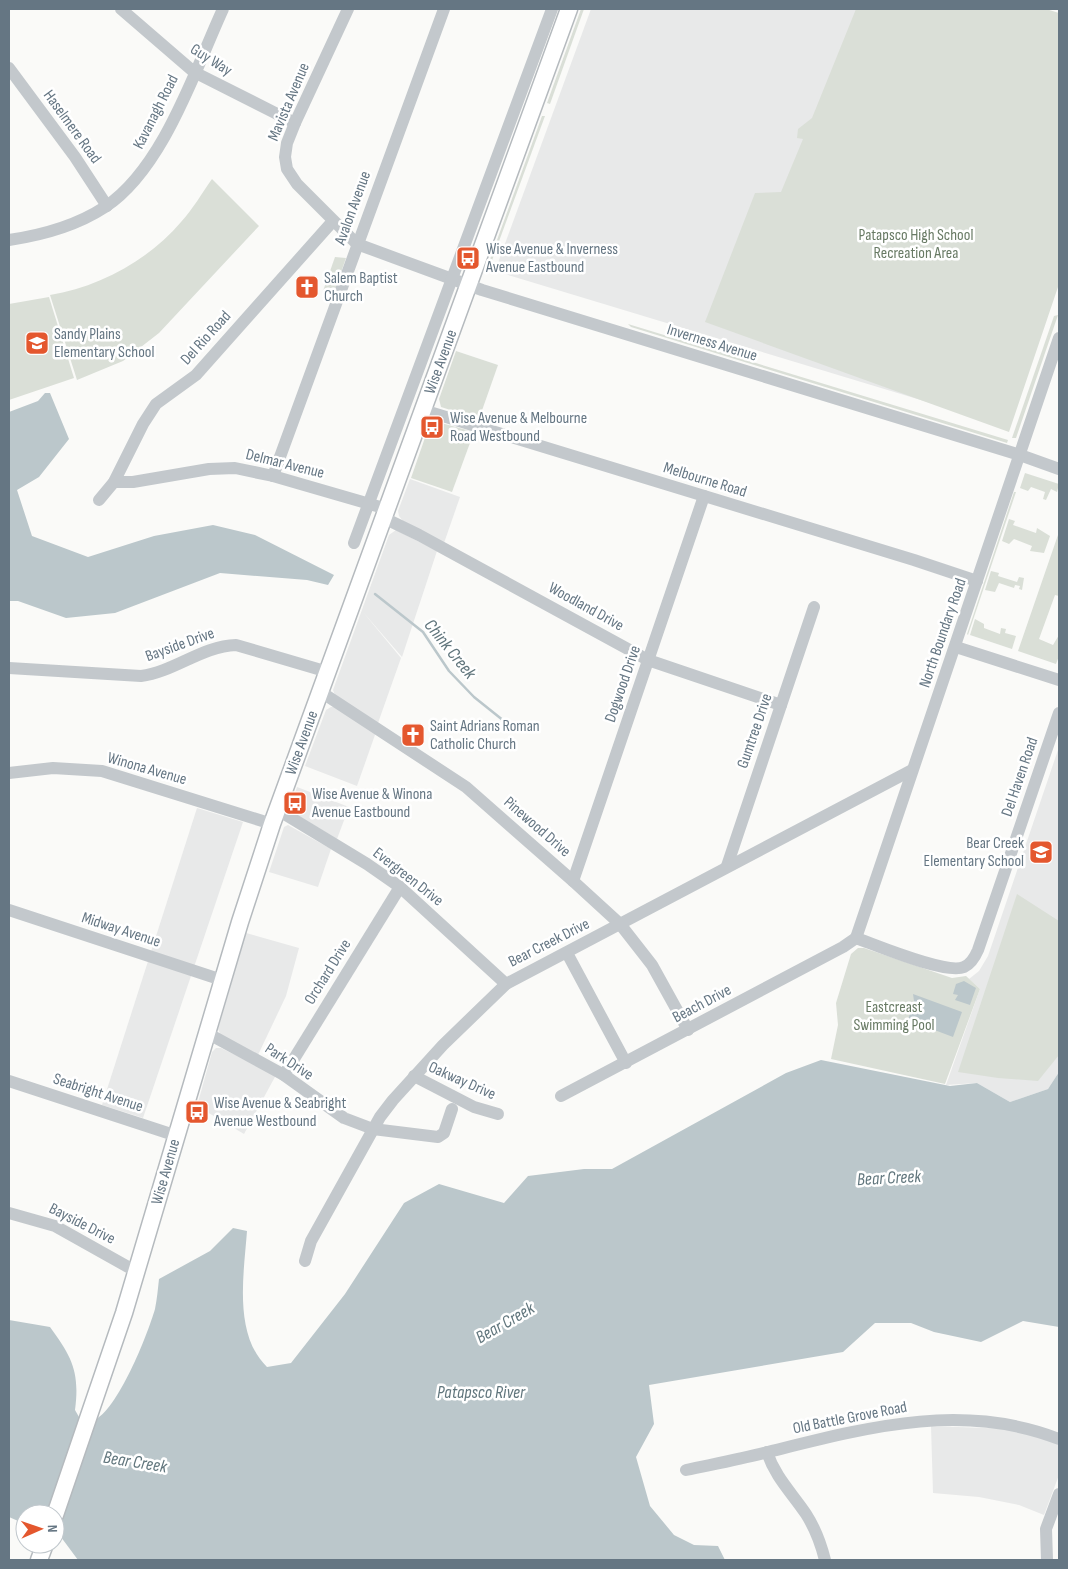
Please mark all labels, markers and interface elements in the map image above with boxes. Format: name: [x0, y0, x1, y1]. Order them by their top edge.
street label: Guy Way: [187, 40, 235, 80]
street label: Mavista Avenue: [264, 60, 314, 144]
street label: Kavanagh Road: [129, 72, 183, 152]
street label: Haselmere Road: [39, 87, 105, 167]
street label: Avalon Avenue: [331, 169, 375, 248]
park label: Patapsco High School Recreation Area: [859, 226, 973, 263]
place label: Wise Avenue & Inverness Avenue Eastbound: [485, 240, 618, 277]
bus stop icon: Wise Avenue & Inverness Avenue Eastbound: [455, 245, 481, 271]
place label: Salem Baptist Church: [324, 269, 398, 306]
church icon: Salem Baptist Church: [294, 274, 320, 300]
street label: Del Rio Road: [177, 307, 235, 369]
street label: Inverness Avenue: [665, 320, 759, 366]
place label: Sandy Plains Elementary School: [54, 325, 154, 362]
street label: Wise Avenue: [421, 327, 461, 397]
school or university icon: Sandy Plains Elementary School: [24, 330, 50, 356]
place label: Wise Avenue & Melbourne Road Westbound: [450, 409, 587, 446]
bus stop icon: Wise Avenue & Melbourne Road Westbound: [419, 414, 445, 440]
street label: Delmar Avenue: [244, 445, 326, 483]
street label: Melbourne Road: [661, 458, 749, 502]
street label: North Boundary Road: [915, 576, 971, 690]
street label: Woodland Drive: [545, 579, 627, 635]
water label: Chink Creek: [420, 615, 481, 684]
street label: Bayside Drive: [143, 624, 217, 666]
street label: Dogwood Drive: [601, 643, 645, 725]
street label: Gumtree Drive: [733, 691, 777, 771]
street label: Wise Avenue: [282, 708, 322, 778]
place label: Saint Adrians Roman Catholic Church: [430, 717, 540, 754]
church icon: Saint Adrians Roman Catholic Church: [400, 722, 426, 748]
street label: Del Haven Road: [998, 735, 1042, 819]
street label: Winona Avenue: [105, 749, 189, 789]
place label: Wise Avenue & Winona Avenue Eastbound: [311, 785, 432, 822]
bus stop icon: Wise Avenue & Winona Avenue Eastbound: [282, 790, 308, 816]
street label: Pinewood Drive: [500, 793, 574, 861]
place label: Bear Creek Elementary School: [924, 834, 1024, 871]
school or university icon: Bear Creek Elementary School: [1028, 839, 1054, 865]
street label: Evergreen Drive: [369, 844, 447, 910]
street label: Midway Avenue: [79, 908, 163, 952]
street label: Bear Creek Drive: [505, 914, 593, 972]
street label: Orchard Drive: [301, 936, 355, 1008]
street label: Beach Drive: [670, 981, 734, 1027]
park label: Eastcreast Swimming Pool: [853, 998, 935, 1035]
street label: Park Drive: [261, 1039, 317, 1085]
street label: Oakway Drive: [425, 1058, 499, 1104]
street label: Seabright Avenue: [51, 1070, 145, 1116]
place label: Wise Avenue & Seabright Avenue Westbound: [213, 1094, 346, 1131]
bus stop icon: Wise Avenue & Seabright Avenue Westbound: [184, 1099, 210, 1125]
street label: Wise Avenue: [148, 1137, 184, 1207]
water label: Bear Creek: [856, 1166, 923, 1190]
street label: Bayside Drive: [46, 1199, 118, 1249]
water label: Bear Creek: [472, 1297, 539, 1348]
water label: Patapsco River: [437, 1382, 526, 1403]
street label: Old Battle Grove Road: [791, 1398, 909, 1438]
water label: Bear Creek: [102, 1447, 170, 1478]
north arrow: [15, 1504, 65, 1554]
text: N: [44, 1525, 61, 1533]

